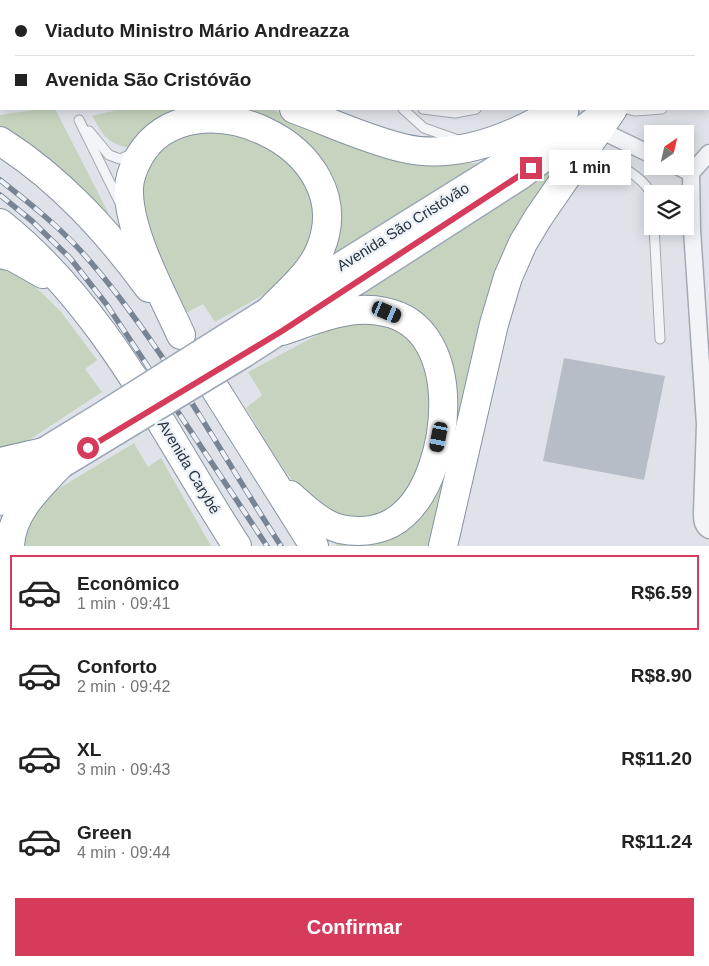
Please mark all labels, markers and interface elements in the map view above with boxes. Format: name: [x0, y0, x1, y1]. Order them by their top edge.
text: Viaduto Ministro Mário Andreazza: [45, 20, 349, 41]
text: Avenida São Cristóvão: [45, 69, 251, 90]
north arrow: [644, 125, 694, 175]
map controls: [644, 125, 694, 235]
callout: 1 min: [548, 150, 631, 186]
route end: [520, 157, 542, 179]
text: 1 min: [569, 159, 611, 176]
street label: Avenida São Cristóvão: [334, 179, 472, 274]
button: layers: [644, 185, 694, 235]
car: [370, 299, 403, 325]
street label: Avenida Carybé: [155, 417, 224, 517]
car: [428, 421, 449, 453]
route start: [77, 437, 99, 459]
icon: car: [17, 570, 62, 615]
text: Econômico: [77, 573, 179, 594]
text: R$6.59: [631, 582, 692, 603]
text: 1 min · 09:41: [77, 595, 170, 612]
icon: car: [17, 653, 62, 698]
text: Conforto: [77, 656, 157, 677]
text: R$8.90: [631, 665, 692, 686]
text: 2 min · 09:42: [77, 678, 170, 695]
icon: car: [17, 736, 62, 781]
text: XL: [77, 739, 101, 760]
text: R$11.20: [621, 748, 692, 769]
text: 3 min · 09:43: [77, 761, 170, 778]
icon: car: [17, 819, 62, 864]
text: Green: [77, 822, 132, 843]
text: R$11.24: [621, 831, 692, 852]
text: 4 min · 09:44: [77, 844, 170, 861]
button: Confirmar: [15, 898, 694, 956]

